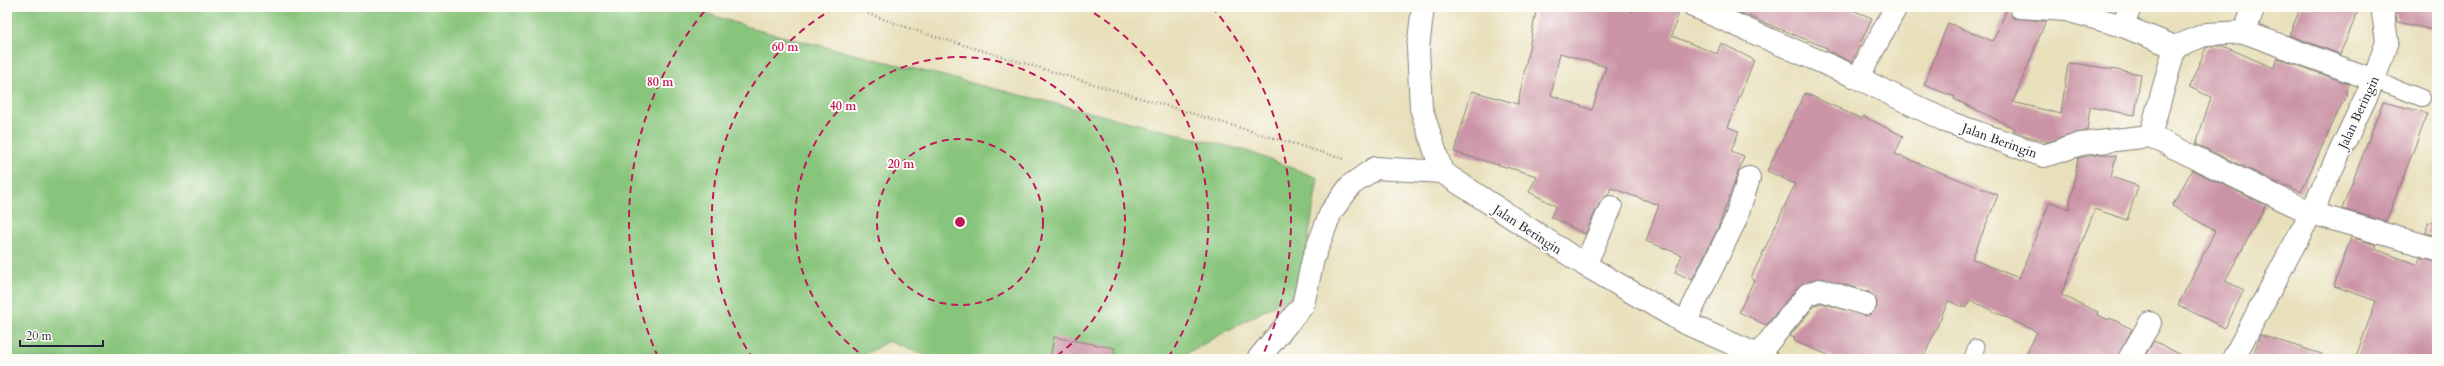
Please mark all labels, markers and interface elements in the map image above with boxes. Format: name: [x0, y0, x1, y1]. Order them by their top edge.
text: 60 m: [772, 39, 799, 55]
street label: Jalan Beringin: [2333, 72, 2384, 154]
text: 80 m: [647, 74, 674, 90]
text: 40 m: [830, 98, 857, 114]
street label: Jalan Beringin: [1958, 118, 2040, 163]
text: 20 m: [888, 156, 915, 172]
street label: Jalan Beringin: [1488, 200, 1566, 259]
centre of rings: [953, 215, 967, 229]
scale bar: [20, 322, 103, 348]
text: 20 m: [26, 328, 53, 344]

